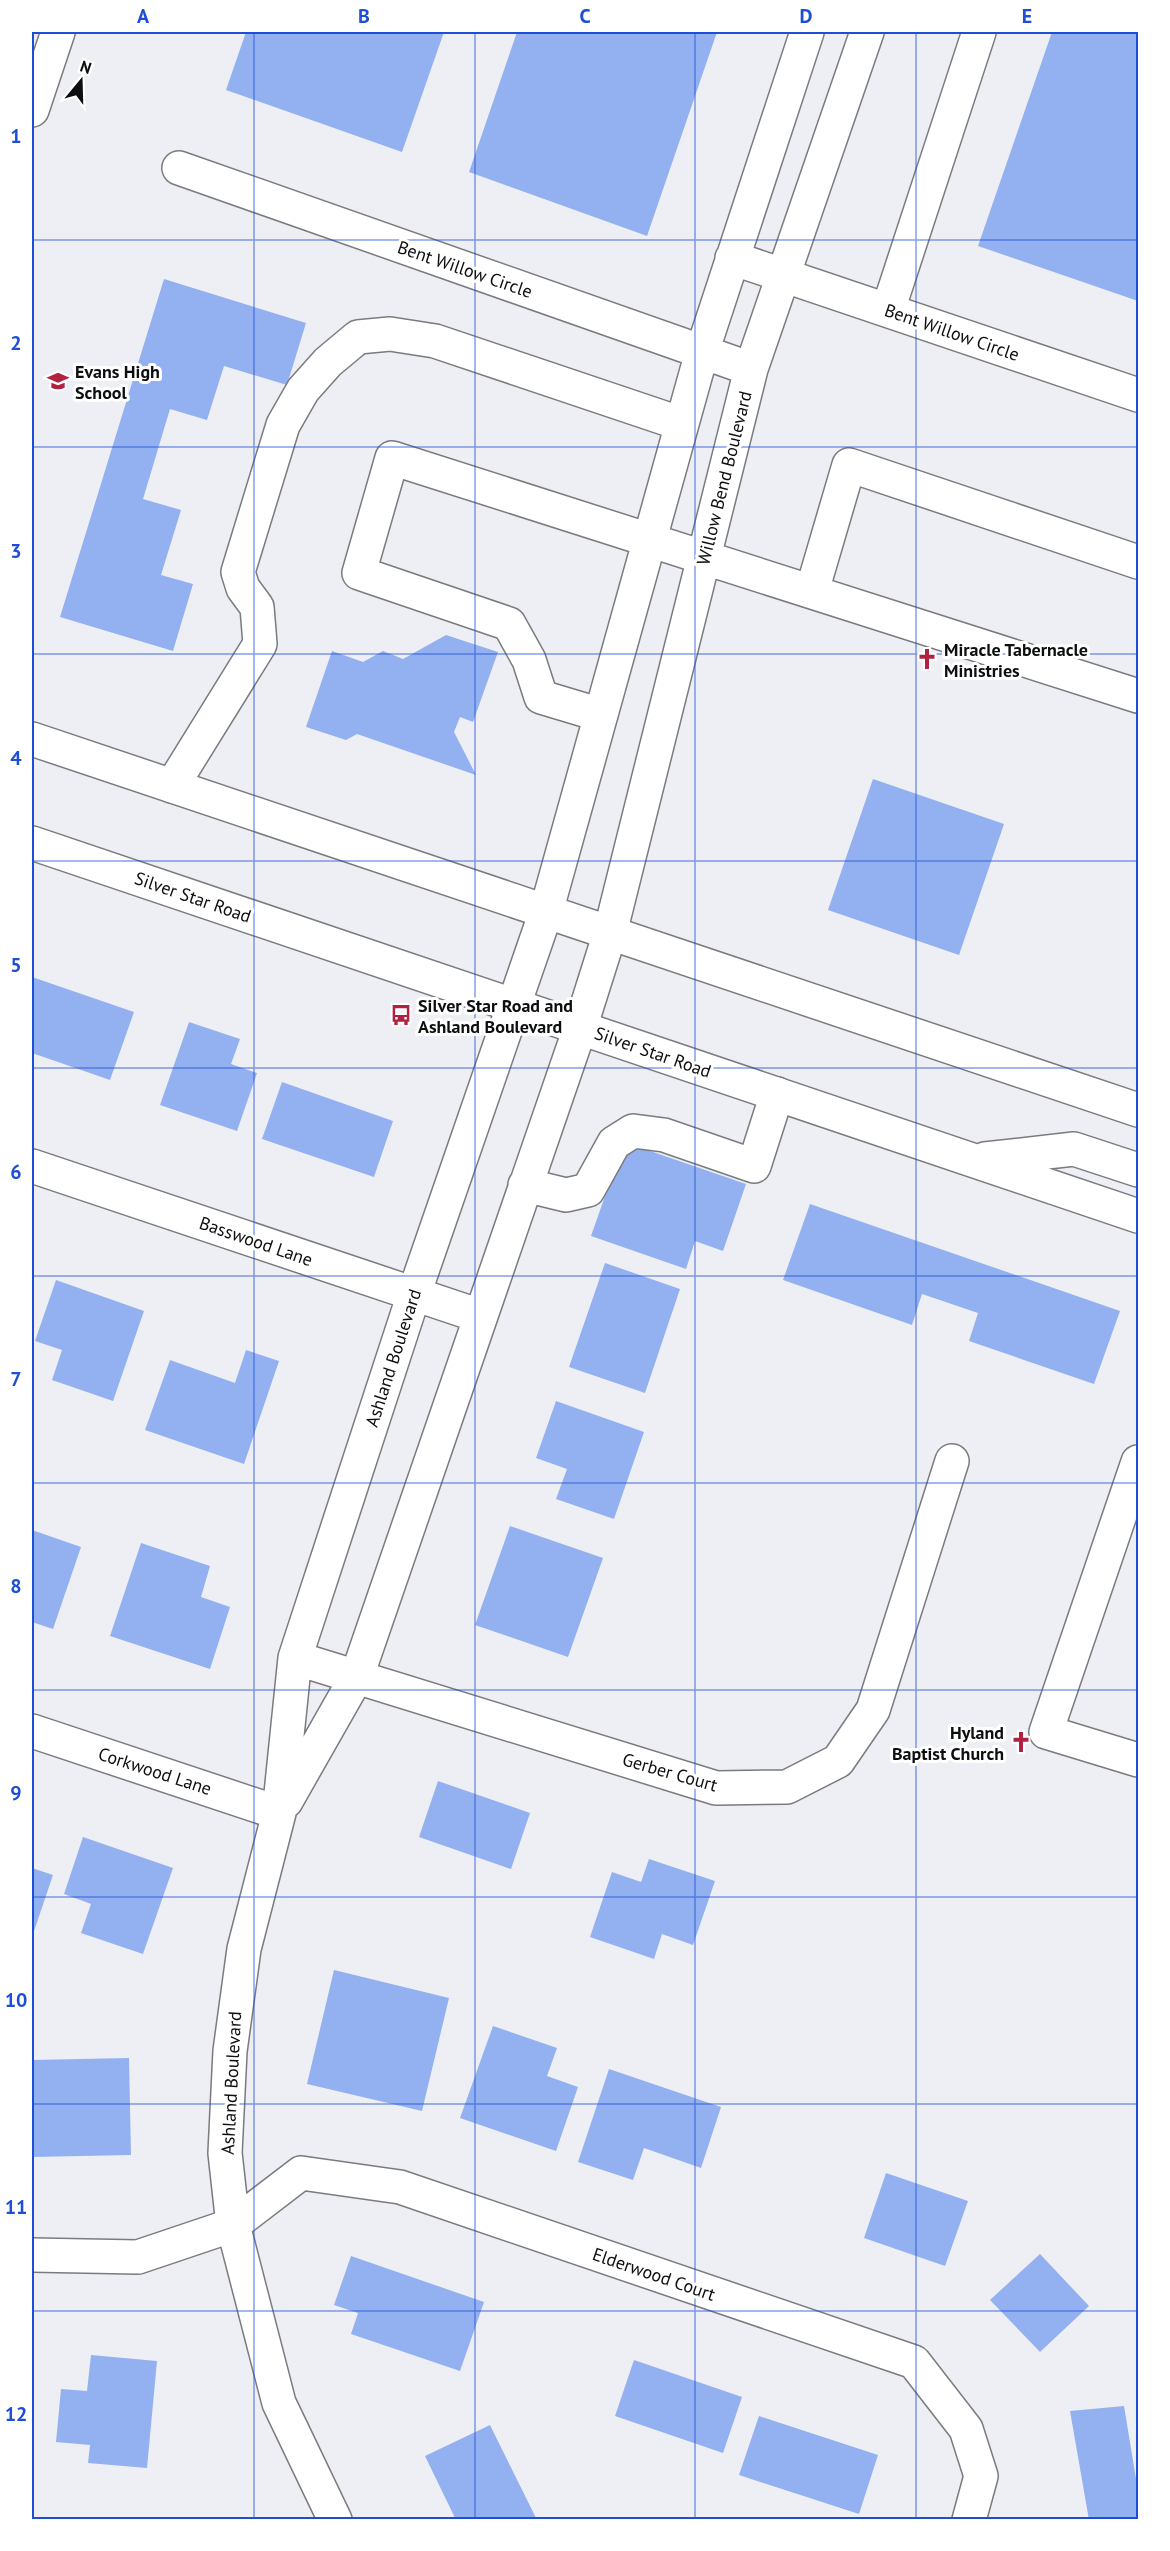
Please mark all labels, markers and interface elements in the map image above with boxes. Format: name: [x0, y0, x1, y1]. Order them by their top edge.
text: A: [137, 3, 150, 29]
text: B: [358, 3, 370, 29]
text: C: [579, 3, 591, 29]
text: D: [800, 3, 813, 29]
text: E: [1022, 3, 1032, 29]
north arrow: [51, 51, 111, 111]
text: N: [78, 56, 94, 78]
text: 1: [10, 123, 22, 149]
street label: Bent Willow Circle: [395, 235, 535, 303]
street label: Bent Willow Circle: [882, 298, 1022, 366]
text: 2: [10, 330, 22, 356]
place label: Evans High School: [75, 360, 160, 404]
school or university icon: Evans High School: [46, 369, 70, 393]
street label: Willow Bend Boulevard: [691, 389, 757, 567]
text: 3: [10, 538, 22, 564]
place label: Miracle Tabernacle Ministries: [944, 638, 1088, 682]
church icon: Miracle Tabernacle Ministries: [915, 647, 939, 671]
text: 4: [10, 745, 22, 771]
street label: Silver Star Road: [132, 866, 254, 928]
text: 5: [10, 952, 22, 978]
place label: Silver Star Road and Ashland Boulevard: [418, 994, 573, 1038]
bus stop icon: Silver Star Road and Ashland Boulevard: [389, 1003, 413, 1027]
street label: Silver Star Road: [592, 1021, 714, 1083]
text: 6: [10, 1159, 22, 1185]
street label: Basswood Lane: [196, 1211, 316, 1271]
street label: Ashland Boulevard: [360, 1286, 426, 1430]
text: 7: [10, 1366, 22, 1392]
text: 8: [10, 1573, 22, 1599]
place label: Hyland Baptist Church: [892, 1721, 1004, 1765]
church icon: Hyland Baptist Church: [1009, 1730, 1033, 1754]
street label: Corkwood Lane: [95, 1742, 215, 1800]
street label: Gerber Court: [620, 1747, 720, 1797]
text: 9: [10, 1780, 22, 1806]
text: 10: [5, 1987, 27, 2013]
street label: Ashland Boulevard: [216, 2011, 246, 2155]
text: 11: [5, 2194, 27, 2220]
street label: Elderwood Court: [590, 2242, 718, 2306]
text: 12: [5, 2401, 27, 2427]

